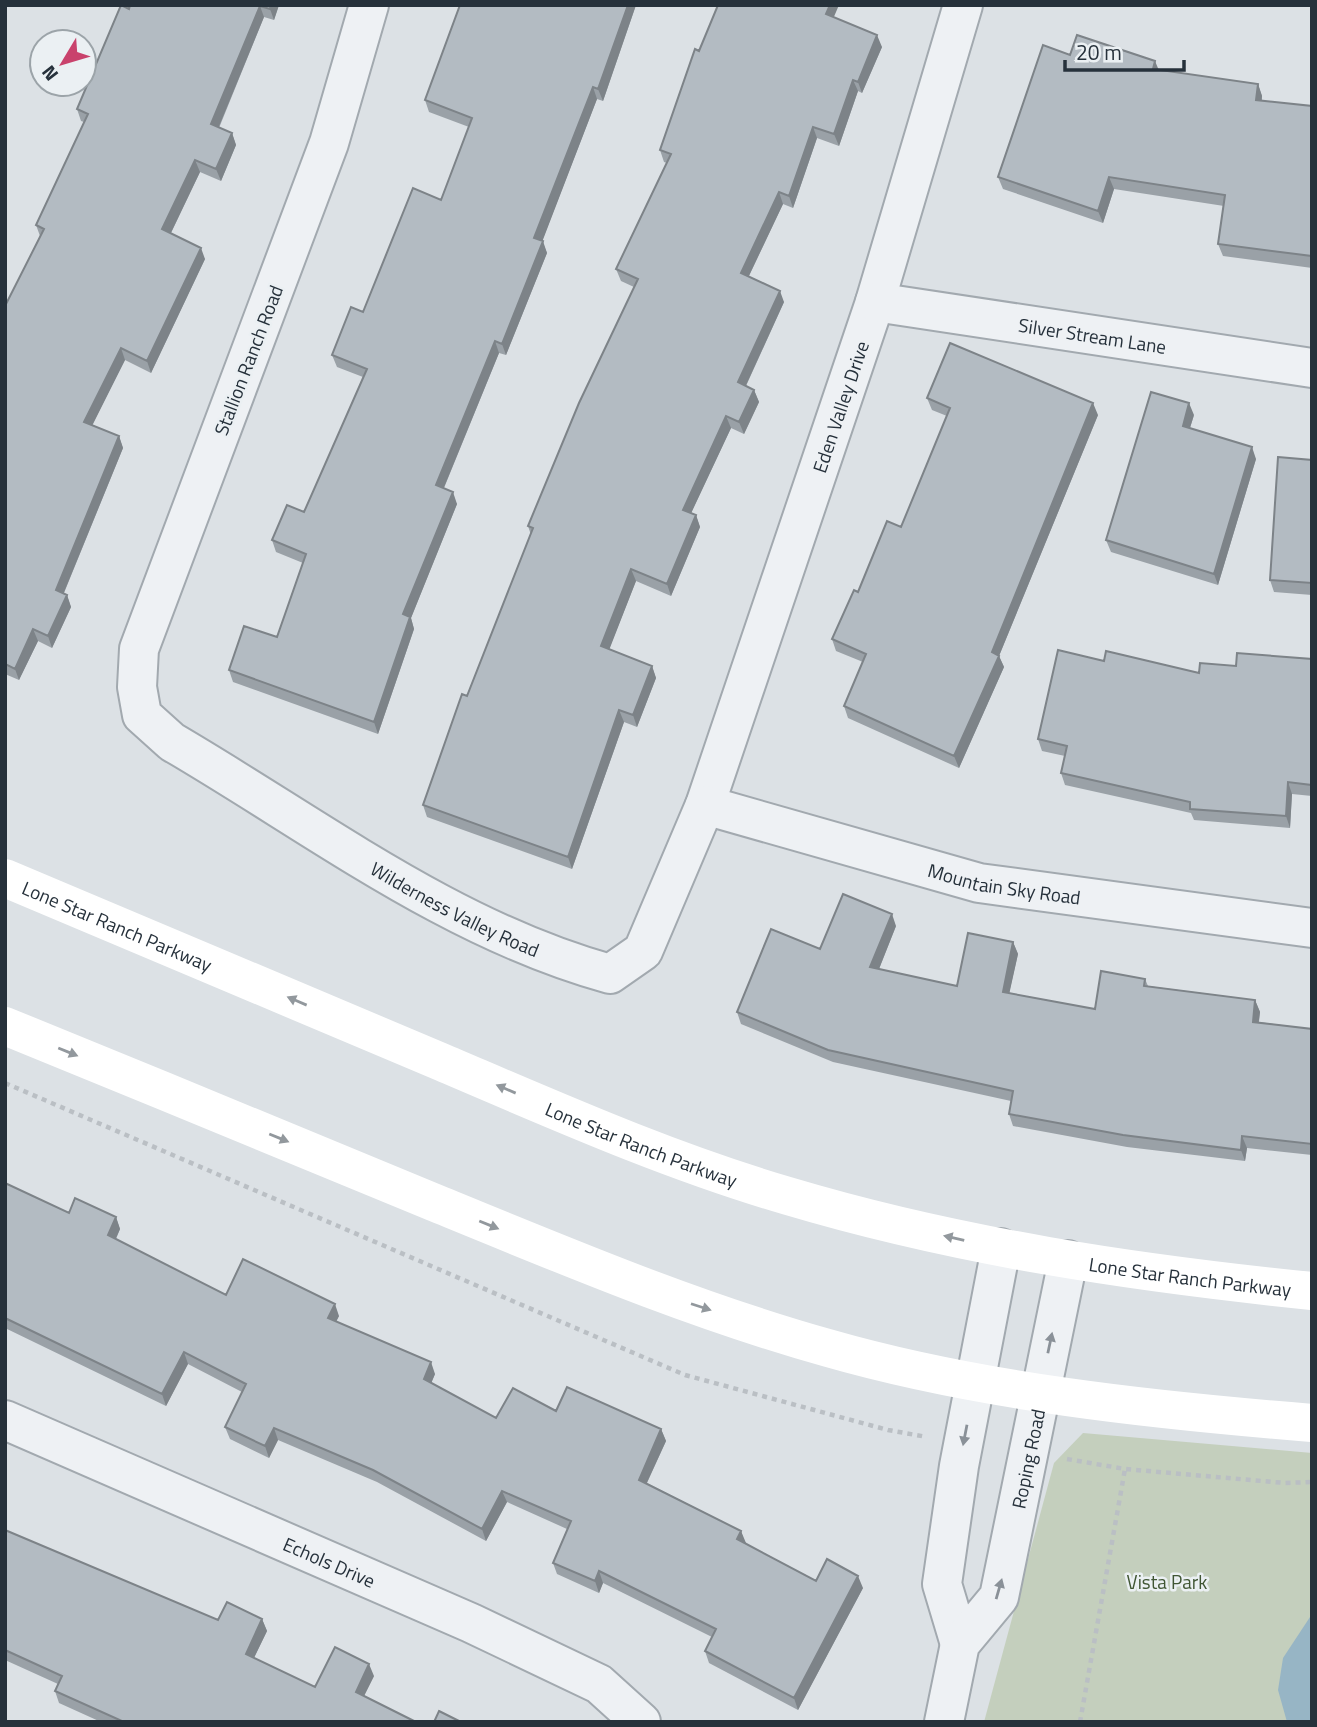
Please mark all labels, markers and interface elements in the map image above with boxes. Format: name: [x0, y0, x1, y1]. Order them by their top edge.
north arrow: [28, 28, 98, 98]
scale bar: [1065, 28, 1184, 72]
text: 20 m: [1076, 36, 1122, 68]
text: N: [34, 60, 65, 88]
street label: Stallion Ranch Road: [206, 281, 290, 439]
street label: Silver Stream Lane: [1017, 309, 1168, 360]
street label: Eden Valley Drive: [804, 337, 875, 476]
street label: Wilderness Valley Road: [365, 853, 544, 963]
street label: Mountain Sky Road: [925, 855, 1083, 911]
street label: Lone Star Ranch Parkway: [18, 872, 217, 978]
one-way arrow: [286, 995, 307, 1006]
one-way arrow: [58, 1046, 79, 1057]
one-way arrow: [495, 1084, 516, 1095]
street label: Lone Star Ranch Parkway: [541, 1094, 741, 1194]
one-way arrow: [268, 1133, 289, 1144]
one-way arrow: [479, 1219, 499, 1231]
one-way arrow: [943, 1232, 965, 1243]
street label: Lone Star Ranch Parkway: [1087, 1248, 1293, 1303]
one-way arrow: [691, 1302, 712, 1313]
one-way arrow: [1045, 1332, 1056, 1354]
street label: Roping Road: [1003, 1406, 1052, 1511]
one-way arrow: [959, 1424, 970, 1446]
street label: Echols Drive: [279, 1529, 380, 1594]
park label: Vista Park: [1127, 1567, 1207, 1596]
one-way arrow: [994, 1578, 1005, 1600]

